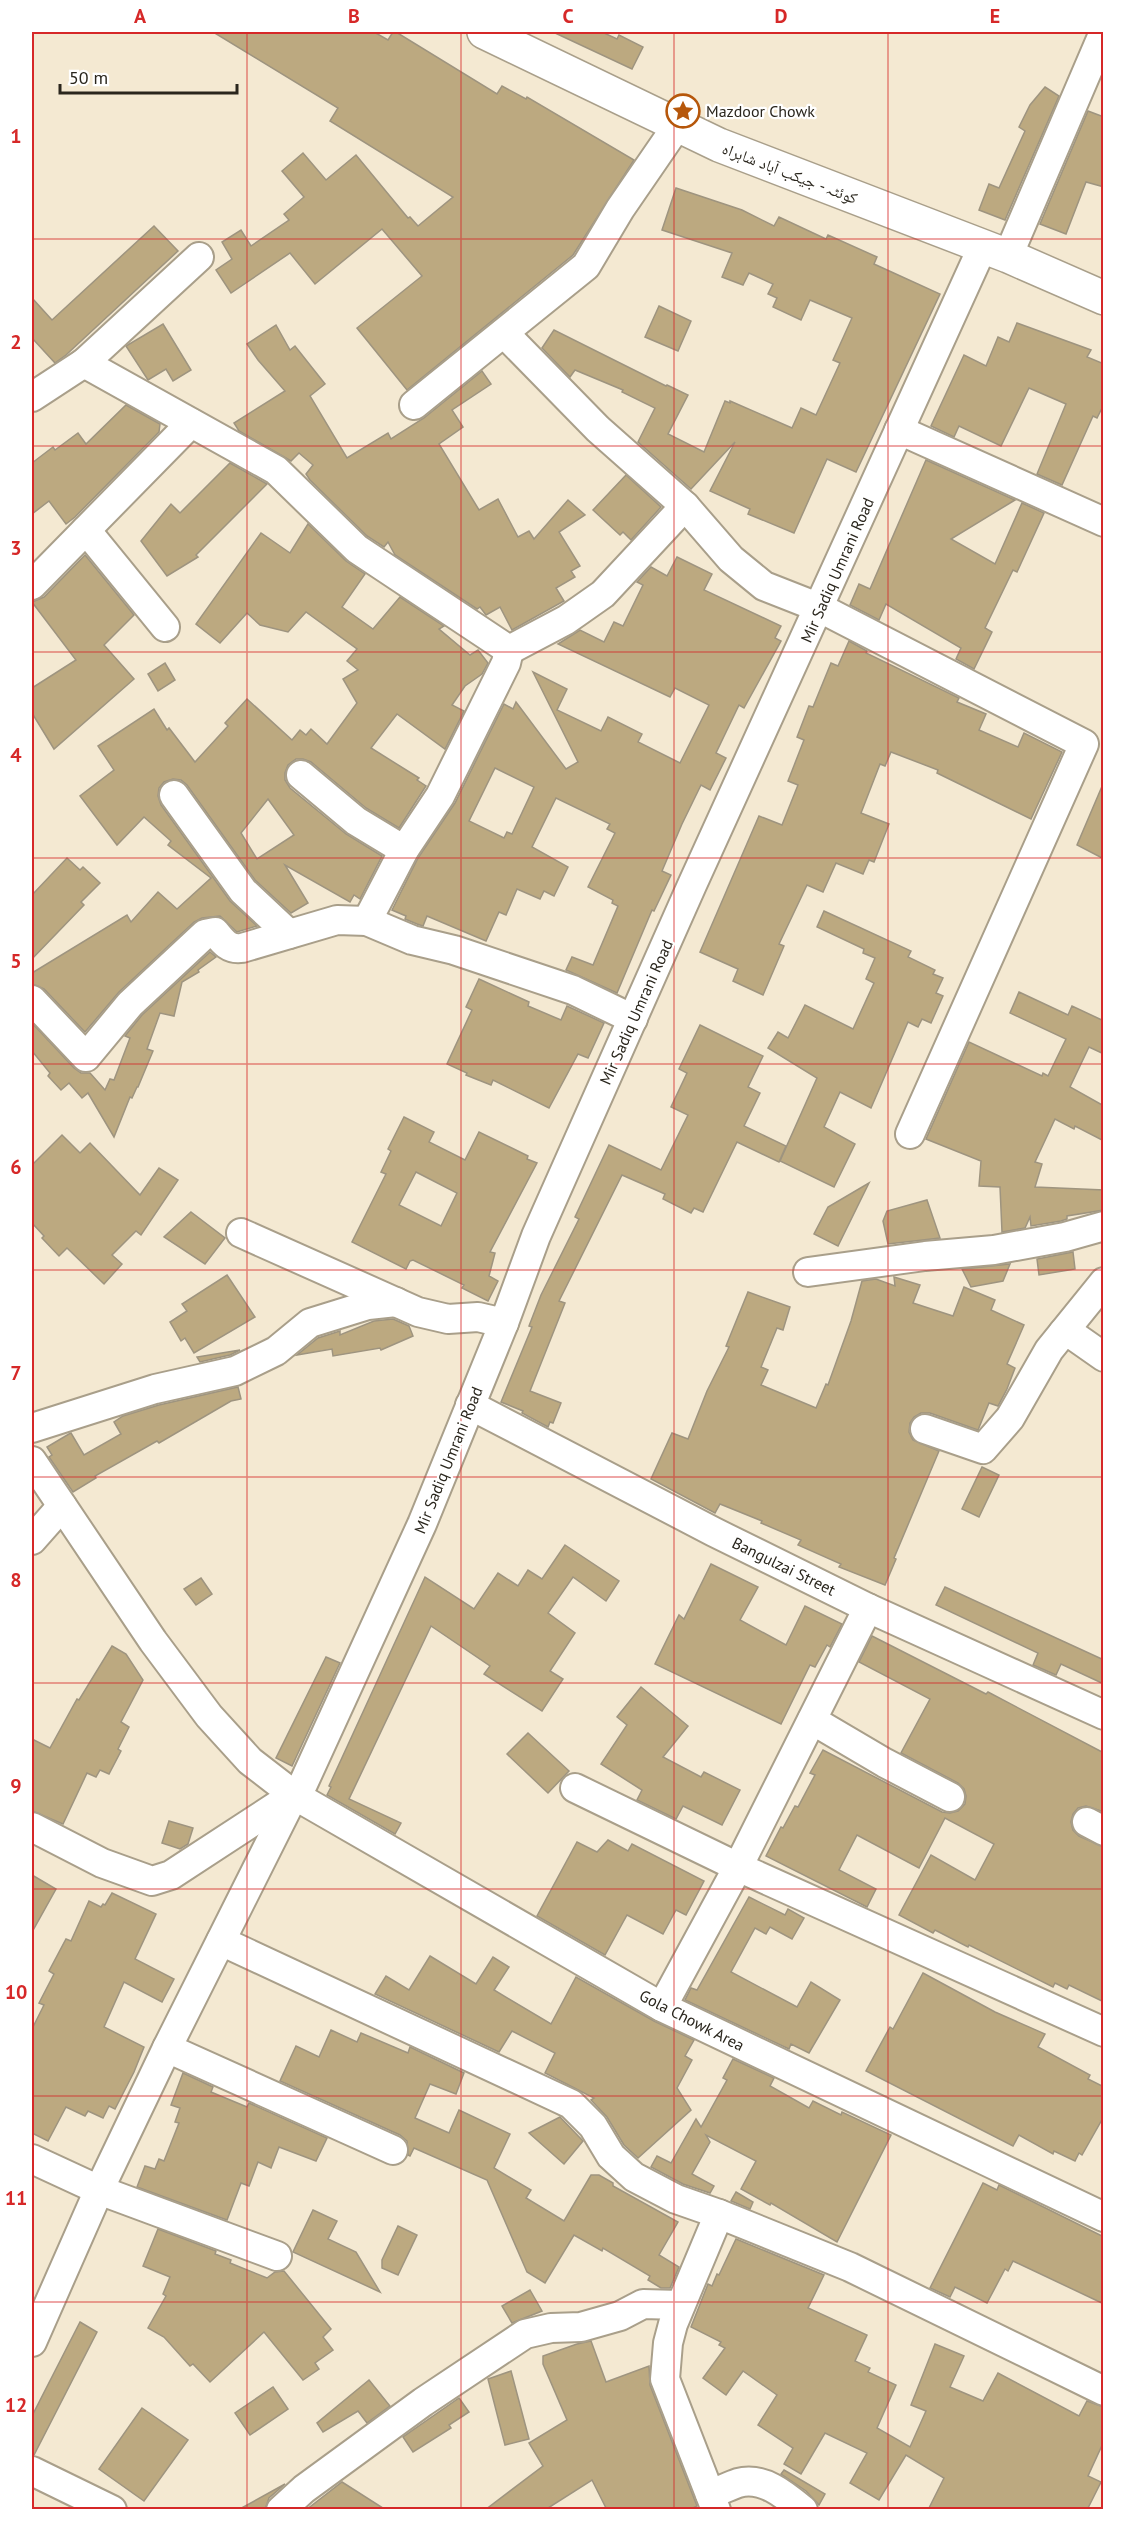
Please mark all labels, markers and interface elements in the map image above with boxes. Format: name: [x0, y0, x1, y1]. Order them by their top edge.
text: A: [134, 3, 147, 29]
text: B: [348, 3, 360, 29]
text: C: [562, 3, 574, 29]
text: D: [775, 3, 788, 29]
text: E: [990, 3, 1000, 29]
scale bar: [60, 57, 237, 95]
text: 50 m: [69, 66, 108, 89]
place icon: Mazdoor Chowk: [665, 93, 701, 129]
place label: Mazdoor Chowk: [706, 101, 815, 121]
text: 1: [10, 123, 22, 149]
street label: کوئٹہ - جیکب آباد شاہراہ: [720, 138, 861, 208]
text: 2: [10, 329, 22, 355]
street label: Mir Sadiq Umrani Road: [796, 494, 878, 646]
text: 3: [10, 535, 22, 561]
text: 4: [10, 742, 22, 768]
street label: Mir Sadiq Umrani Road: [595, 936, 677, 1088]
text: 5: [10, 948, 22, 974]
text: 6: [10, 1154, 22, 1180]
text: 7: [10, 1360, 22, 1386]
street label: Mir Sadiq Umrani Road: [409, 1384, 487, 1536]
street label: Bangulzai Street: [729, 1532, 839, 1600]
text: 8: [10, 1567, 22, 1593]
text: 9: [10, 1773, 22, 1799]
text: 10: [5, 1979, 27, 2005]
street label: Gola Chowk Area: [636, 1985, 748, 2055]
text: 11: [5, 2185, 27, 2211]
text: 12: [5, 2392, 27, 2418]

